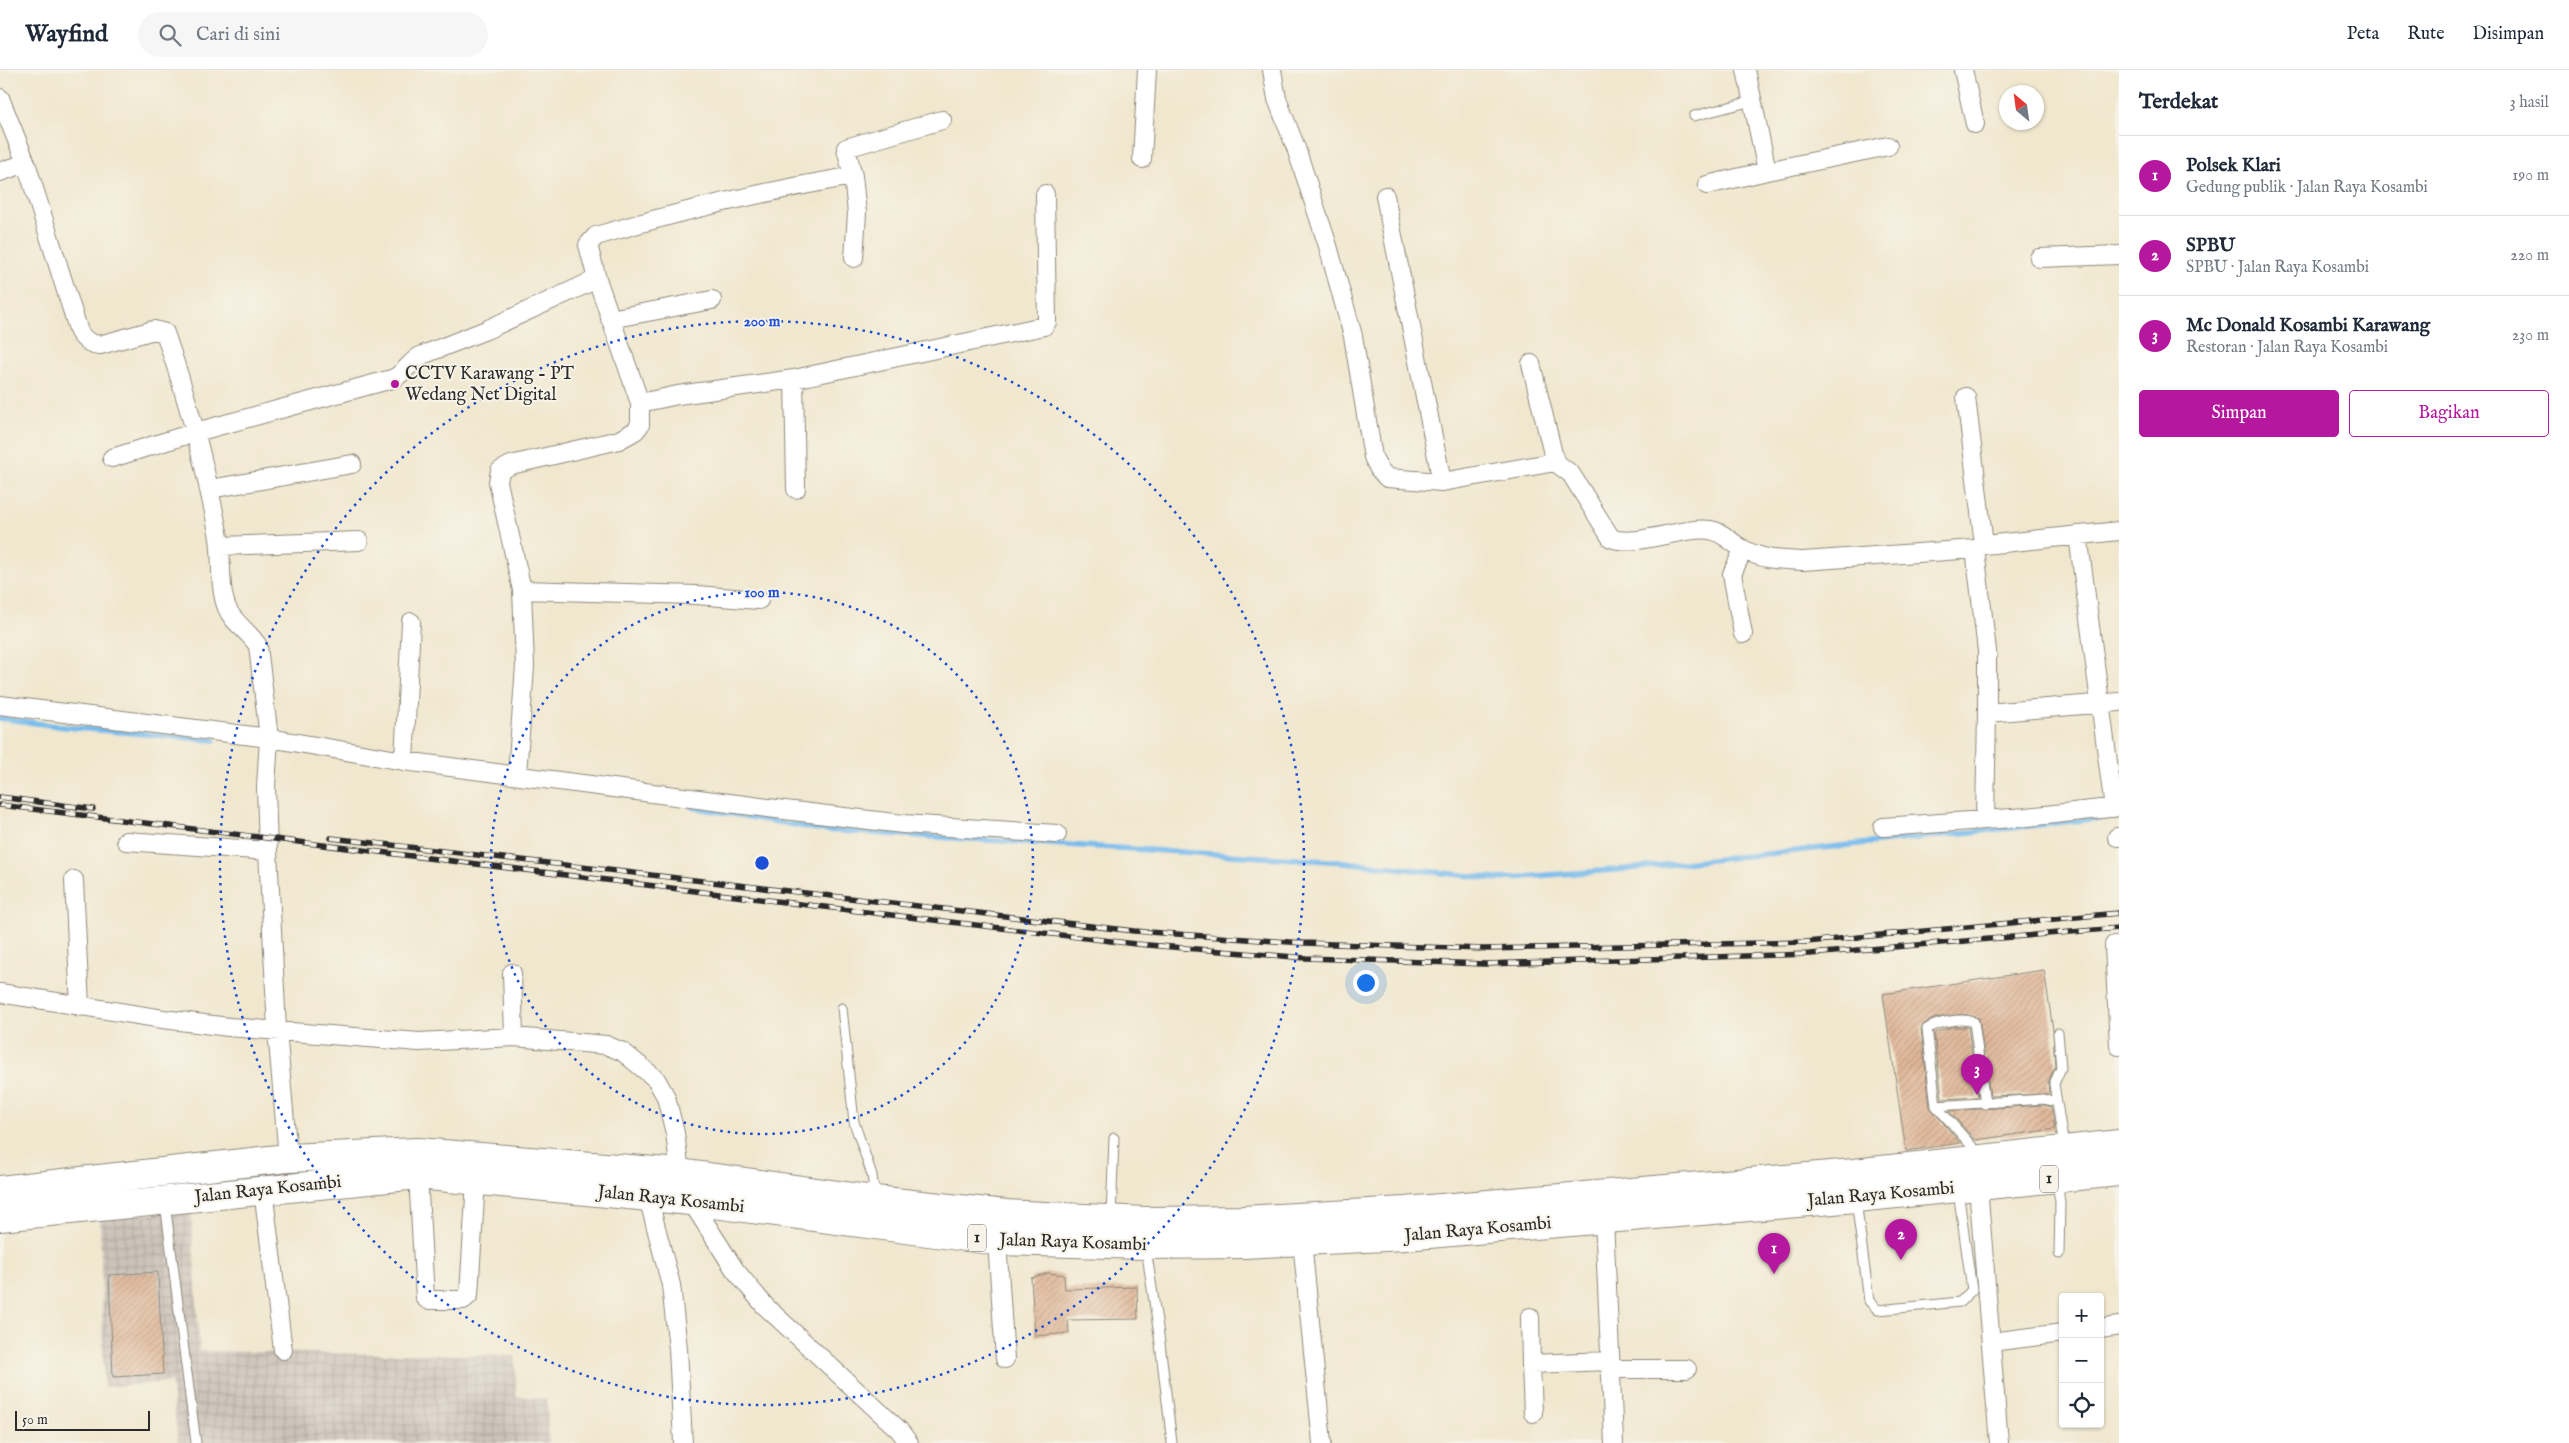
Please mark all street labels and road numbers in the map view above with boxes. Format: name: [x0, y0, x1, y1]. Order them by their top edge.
road number: 1: [2040, 1166, 2058, 1192]
street label: Jalan Raya Kosambi: [191, 1171, 343, 1209]
street label: Jalan Raya Kosambi: [1805, 1177, 1956, 1213]
street label: Jalan Raya Kosambi: [594, 1181, 746, 1219]
street label: Jalan Raya Kosambi: [1402, 1212, 1553, 1248]
road number: 1: [968, 1224, 986, 1252]
street label: Jalan Raya Kosambi: [997, 1229, 1147, 1257]

